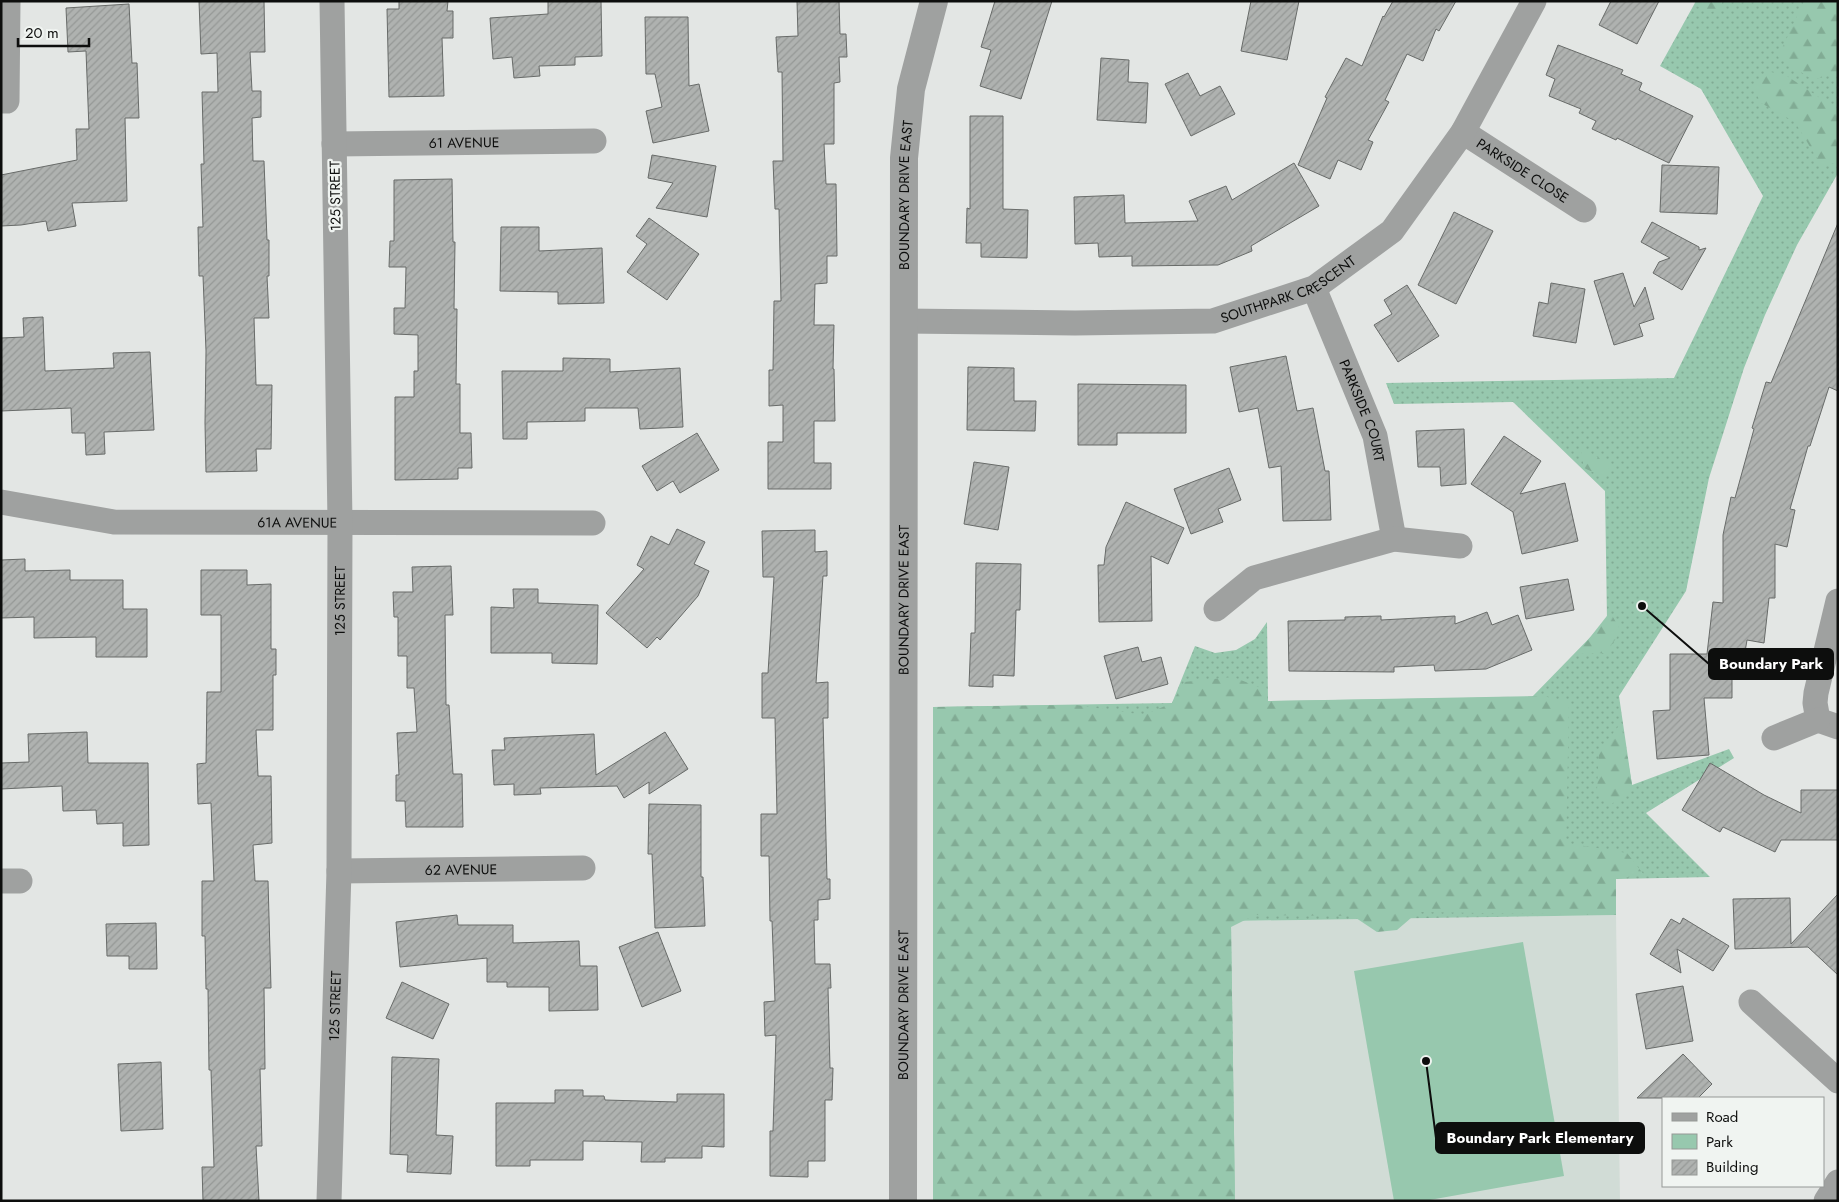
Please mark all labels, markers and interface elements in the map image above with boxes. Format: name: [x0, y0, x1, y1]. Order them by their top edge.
scale bar: [18, 15, 89, 47]
text: 20 m: [25, 22, 59, 44]
street label: BOUNDARY DRIVE EAST: [894, 119, 918, 270]
street label: 61 AVENUE: [429, 132, 499, 153]
street label: PARKSIDE CLOSE: [1473, 133, 1573, 208]
street label: 125 STREET: [324, 160, 346, 231]
street label: SOUTHPARK CRESCENT: [1218, 250, 1360, 328]
street label: PARKSIDE COURT: [1334, 356, 1390, 464]
street label: 61A AVENUE: [257, 512, 337, 532]
street label: BOUNDARY DRIVE EAST: [894, 525, 914, 675]
street label: 125 STREET: [330, 565, 350, 636]
callout: Boundary Park: [1709, 649, 1833, 679]
text: Boundary Park: [1719, 653, 1823, 675]
street label: 62 AVENUE: [425, 859, 497, 880]
street label: BOUNDARY DRIVE EAST: [893, 930, 913, 1080]
street label: 125 STREET: [324, 970, 346, 1042]
legend: [1662, 1097, 1824, 1187]
text: Road: [1706, 1106, 1738, 1128]
callout: Boundary Park Elementary: [1436, 1123, 1644, 1153]
text: Boundary Park Elementary: [1446, 1127, 1634, 1149]
text: Park: [1706, 1131, 1733, 1153]
text: Building: [1706, 1156, 1758, 1178]

